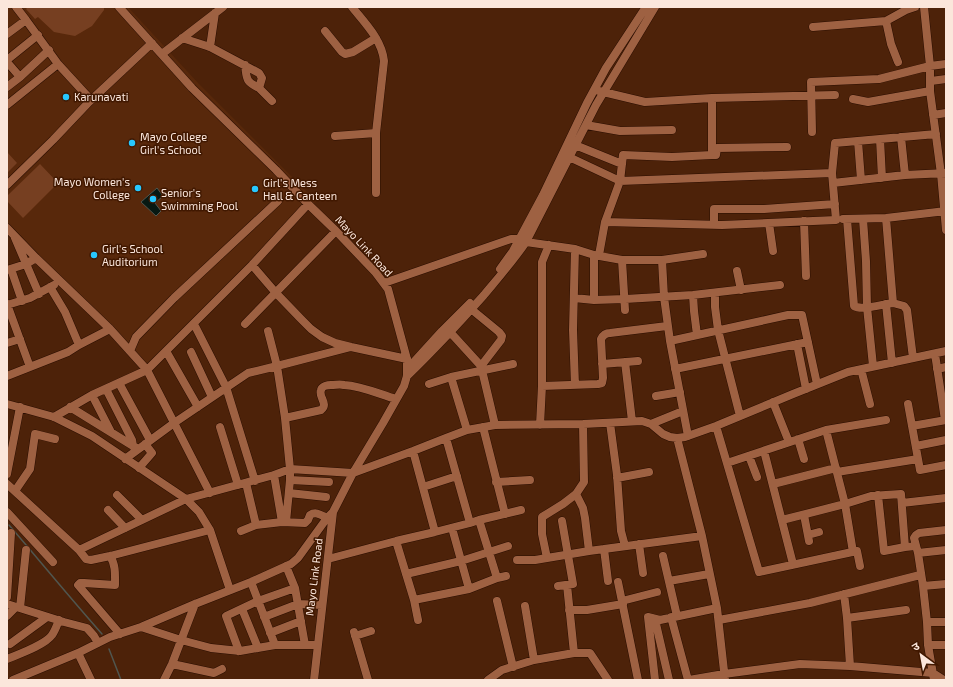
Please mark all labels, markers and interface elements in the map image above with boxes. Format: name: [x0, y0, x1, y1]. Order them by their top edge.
place label: Karunavati: [74, 90, 128, 103]
marker: Karunavati: [61, 92, 71, 102]
place label: Mayo College Girl's School: [140, 130, 207, 156]
marker: Mayo College Girl's School: [127, 138, 137, 148]
place label: Mayo Women's College: [54, 175, 130, 201]
place label: Girl's Mess Hall & Canteen: [263, 176, 337, 202]
marker: Mayo Women's College: [133, 183, 143, 193]
marker: Girl's Mess Hall & Canteen: [250, 184, 260, 194]
place label: Senior's Swimming Pool: [161, 186, 239, 212]
marker: Senior's Swimming Pool: [148, 194, 158, 204]
street label: Mayo Link Road: [333, 213, 396, 279]
place label: Girl's School Auditorium: [102, 242, 164, 268]
marker: Girl's School Auditorium: [89, 250, 99, 260]
street label: Mayo Link Road: [302, 537, 325, 617]
north arrow: [901, 635, 941, 675]
text: उ: [909, 639, 922, 653]

